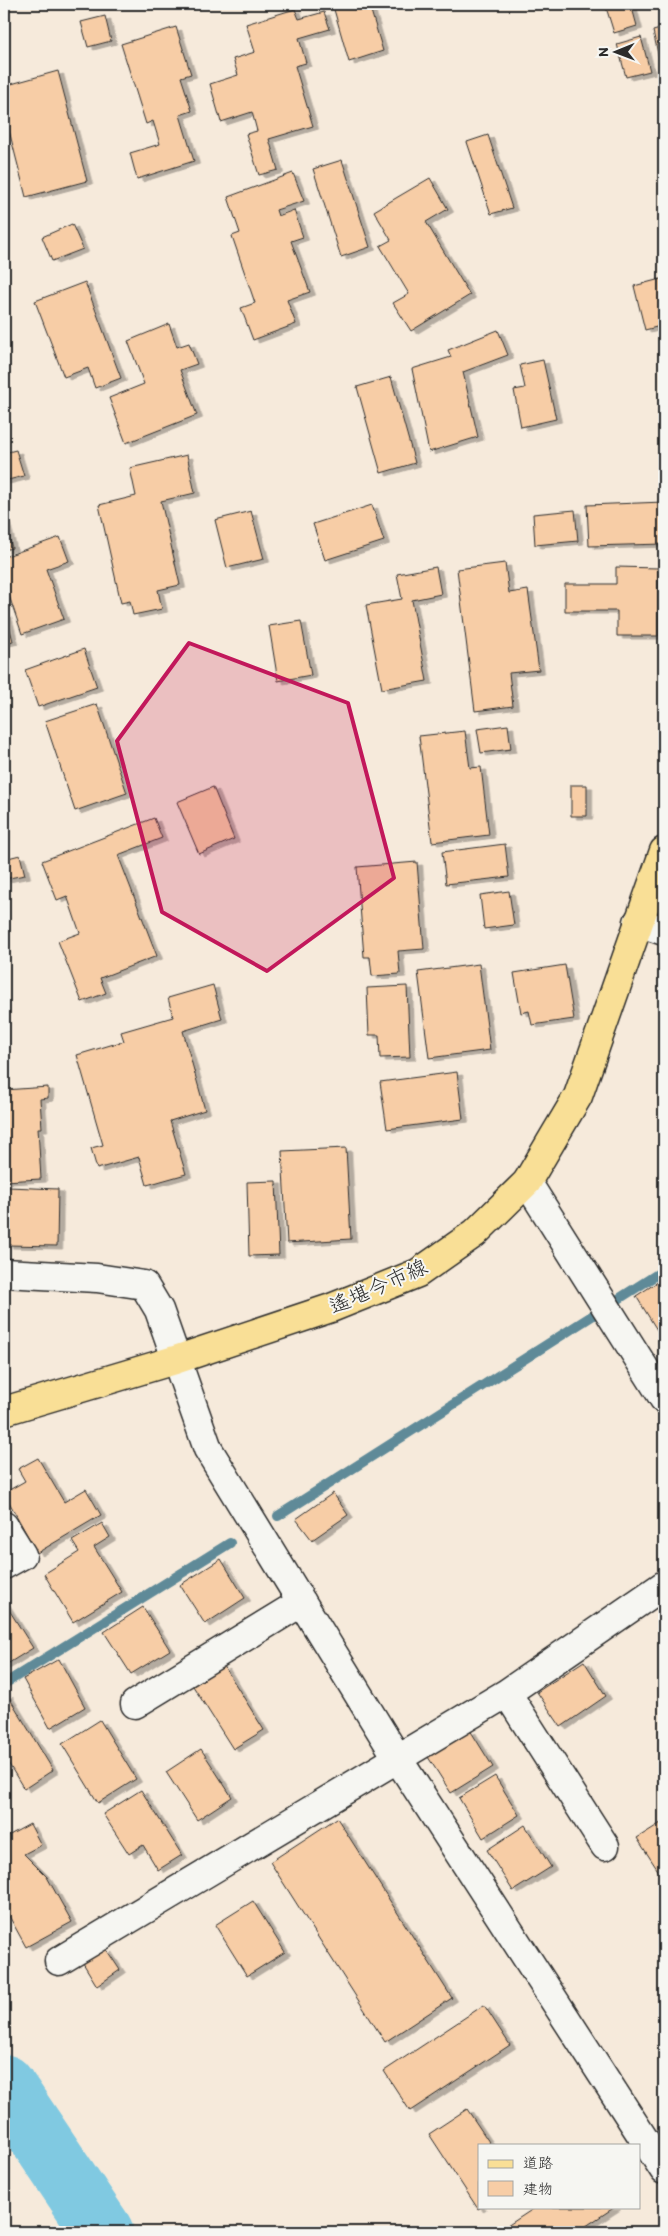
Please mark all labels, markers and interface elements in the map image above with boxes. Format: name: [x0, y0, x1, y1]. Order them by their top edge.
north arrow: [590, 28, 640, 78]
text: N: [595, 47, 612, 57]
street label: 遙堪今市線: [325, 1253, 431, 1319]
legend: [478, 2144, 640, 2208]
text: 道路: [523, 2154, 553, 2172]
text: 建物: [523, 2180, 553, 2198]

